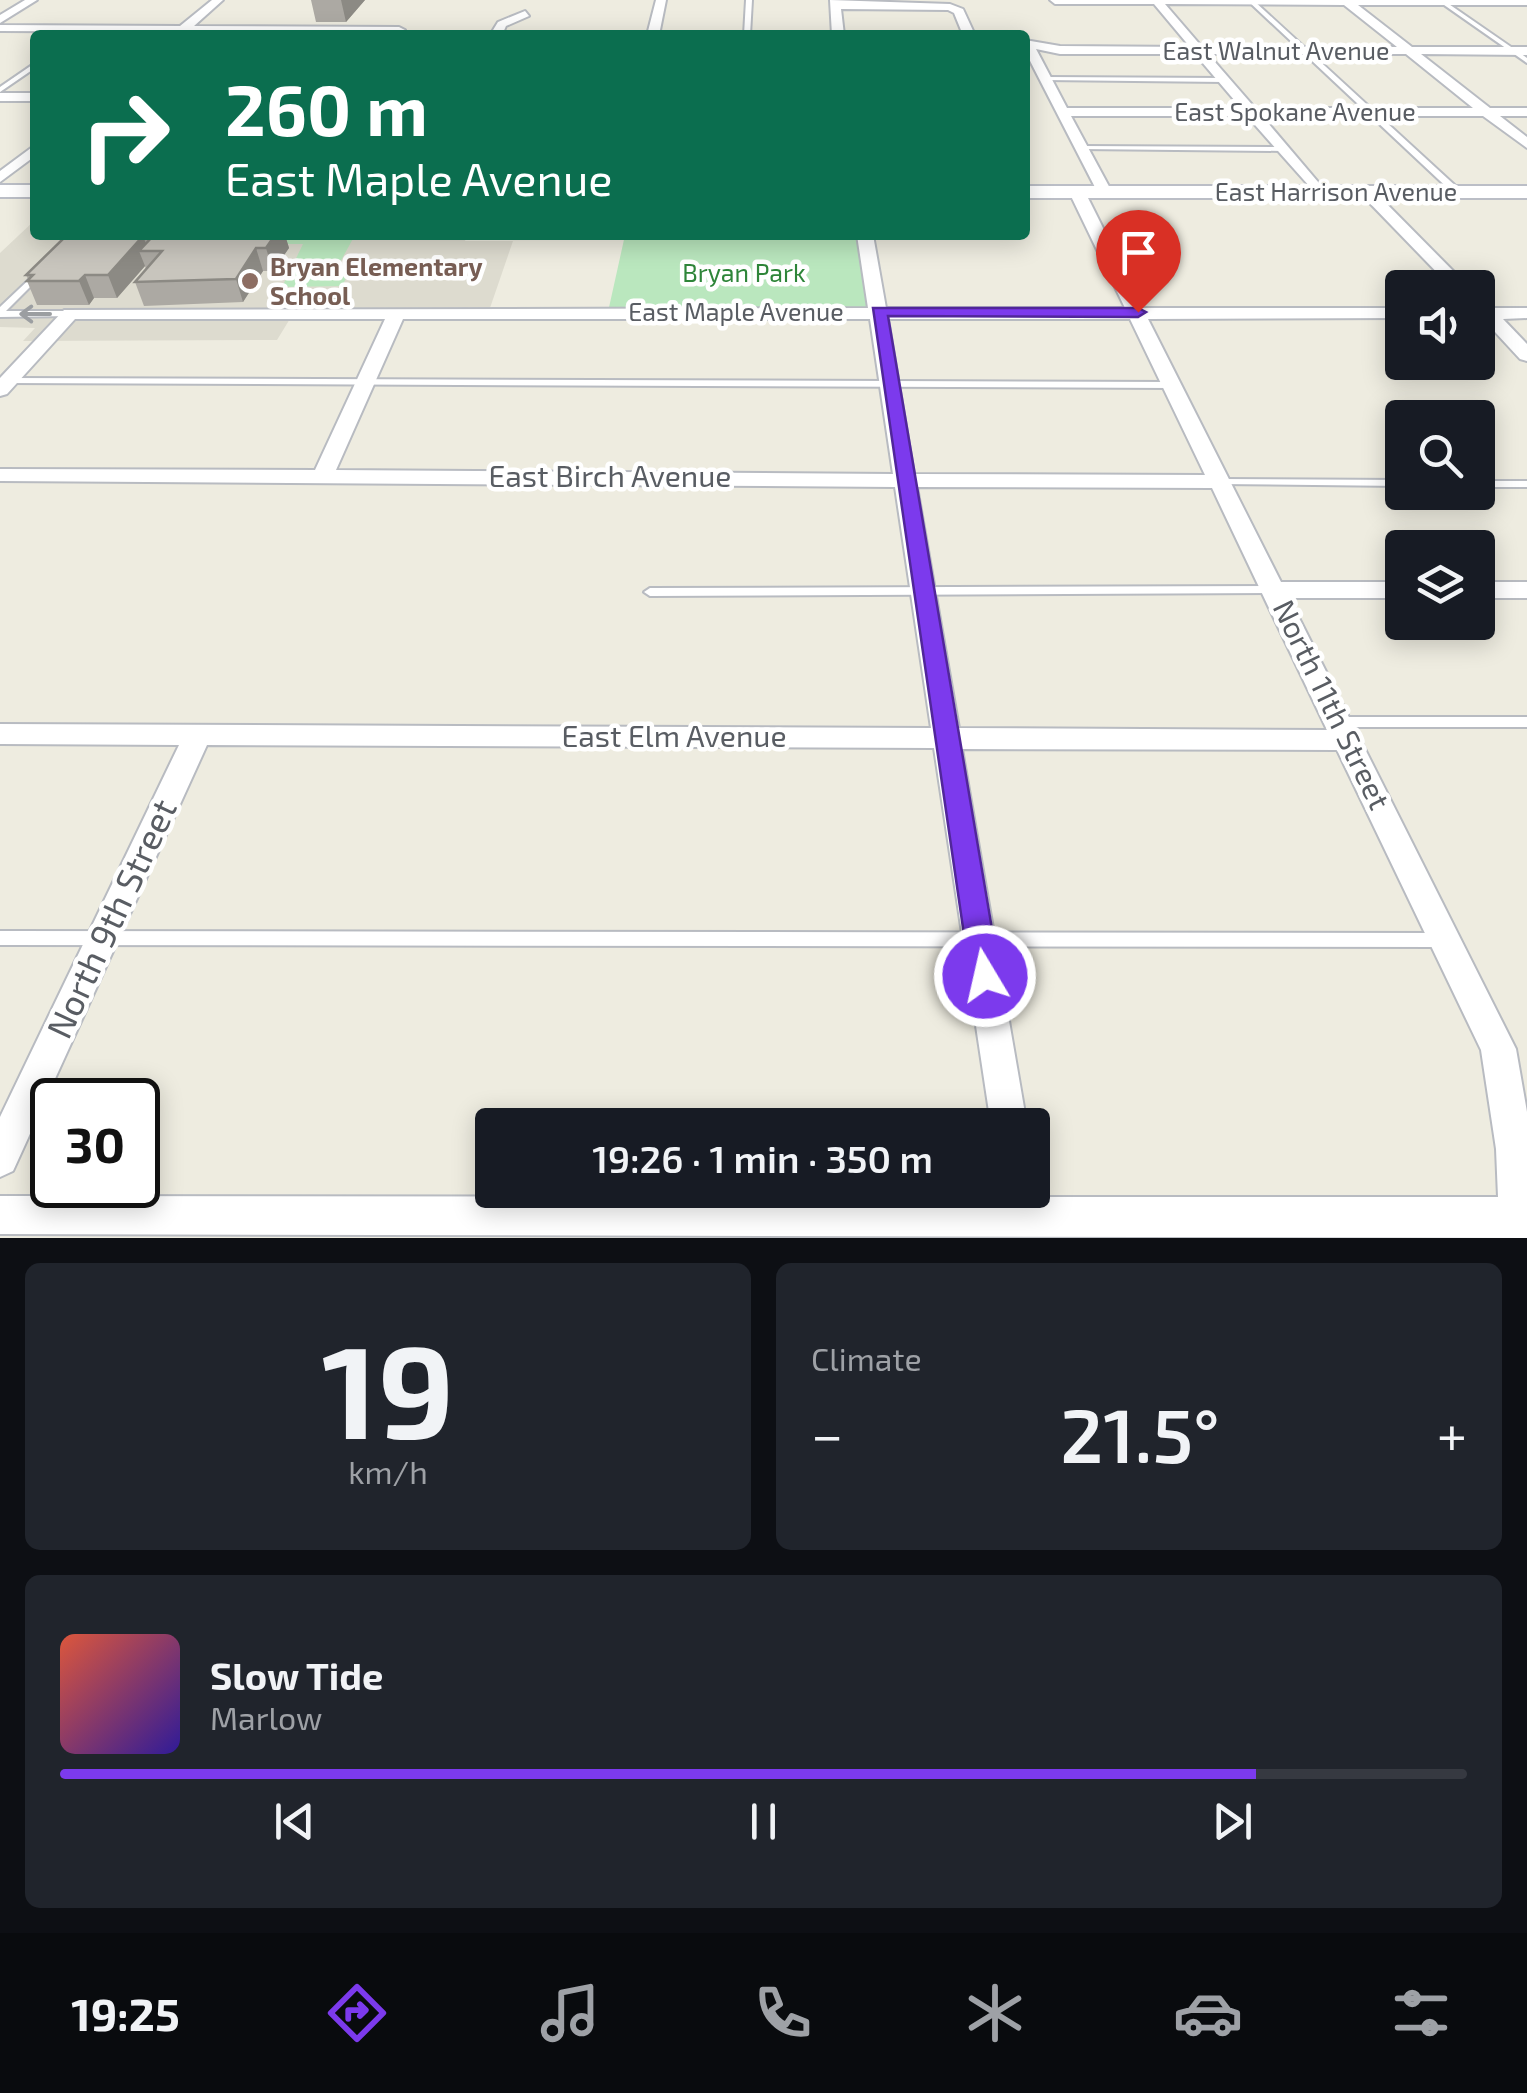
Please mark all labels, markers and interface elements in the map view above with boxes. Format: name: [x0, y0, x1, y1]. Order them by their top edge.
street label: East Walnut Avenue: [1163, 35, 1389, 65]
text: 260 m: [225, 66, 428, 150]
icon: right: [60, 70, 190, 200]
street label: East Spokane Avenue: [1174, 96, 1416, 126]
text: East Maple Avenue: [225, 151, 613, 205]
street label: East Harrison Avenue: [1215, 176, 1457, 206]
pin: [1096, 210, 1181, 313]
icon: arrive: [1111, 225, 1166, 280]
place label: Bryan Elementary School: [270, 251, 483, 310]
park label: Bryan Park: [682, 257, 806, 287]
marker: Bryan Elementary School: [239, 270, 261, 292]
map controls: [1385, 270, 1495, 640]
button: sound: [1385, 270, 1495, 380]
street label: East Maple Avenue: [628, 296, 844, 326]
one-way arrow: [20, 304, 52, 324]
button: search: [1385, 400, 1495, 510]
street label: East Birch Avenue: [489, 457, 731, 493]
button: layers: [1385, 530, 1495, 640]
street label: North 11th Street: [1267, 594, 1399, 815]
street label: East Elm Avenue: [561, 717, 787, 753]
street label: North 9th Street: [36, 792, 184, 1044]
position arrow: [933, 924, 1037, 1028]
speed limit sign: 30: [30, 1078, 160, 1208]
text: 19:26 · 1 min · 350 m: [592, 1135, 933, 1181]
text: 19: [322, 1309, 454, 1465]
text: Climate: [811, 1339, 922, 1377]
text: 21.5°: [1060, 1388, 1220, 1478]
text: −: [811, 1400, 843, 1466]
text: +: [1437, 1400, 1467, 1466]
text: km/h: [348, 1452, 428, 1490]
text: Slow Tide: [210, 1652, 383, 1698]
text: Marlow: [210, 1698, 322, 1736]
icon: previous: [267, 1794, 322, 1849]
icon: pause: [736, 1794, 791, 1849]
icon: next: [1205, 1794, 1260, 1849]
icon: directions: [322, 1978, 392, 2048]
icon: music: [535, 1978, 605, 2048]
icon: phone: [748, 1978, 818, 2048]
icon: climate: [960, 1978, 1030, 2048]
icon: car: [1173, 1978, 1243, 2048]
icon: filters: [1386, 1978, 1456, 2048]
text: 19:25: [71, 1986, 180, 2040]

